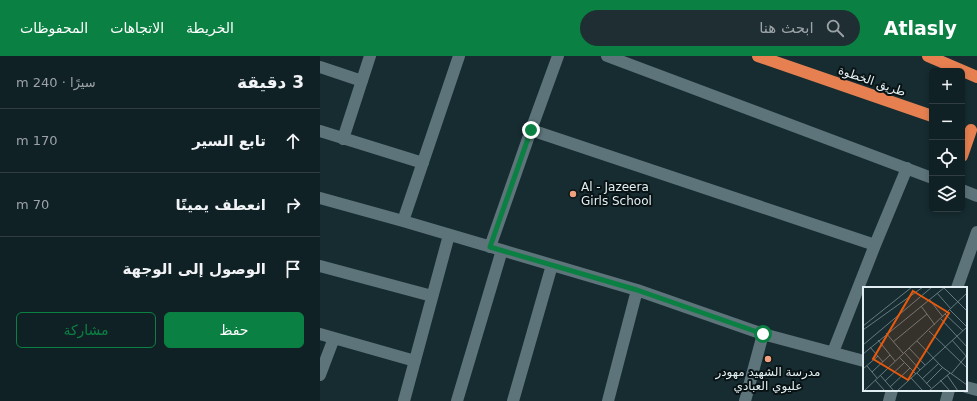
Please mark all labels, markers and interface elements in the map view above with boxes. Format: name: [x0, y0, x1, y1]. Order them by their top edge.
search box: [580, 10, 860, 46]
icon: search: [824, 17, 846, 39]
text: Atlasly: [884, 17, 957, 39]
text: ابحث هنا: [759, 19, 814, 37]
text: المحفوظات: [20, 20, 88, 36]
text: الاتجاهات: [110, 20, 164, 36]
text: الخريطة: [186, 20, 234, 36]
street label: طريق الخطوة: [836, 63, 908, 100]
map controls: [929, 68, 965, 212]
button: +: [929, 68, 965, 104]
text: 3 دقيقة: [237, 72, 304, 92]
text: سيرًا · 240 m: [16, 75, 96, 90]
button: −: [929, 104, 965, 140]
route end: [522, 121, 540, 139]
icon: ahead: [282, 130, 304, 152]
text: تابع السير: [192, 132, 266, 150]
text: 170 m: [16, 133, 58, 148]
button: locate: [929, 140, 965, 176]
button: layers: [929, 176, 965, 212]
place label: Al - Jazeera Girls School: [581, 180, 652, 208]
marker: Al - Jazeera Girls School: [568, 189, 578, 199]
icon: right: [282, 194, 304, 216]
text: انعطف يمينًا: [175, 196, 266, 214]
text: 70 m: [16, 197, 49, 212]
icon: arrive: [282, 258, 304, 280]
text: الوصول إلى الوجهة: [123, 260, 266, 278]
inset map: [863, 287, 967, 391]
button: مشاركة: [16, 312, 156, 348]
button: حفظ: [164, 312, 304, 348]
route start: [754, 325, 772, 343]
marker: مدرسة الشهيد مهودر عليوي العبادي: [763, 354, 773, 364]
place label: مدرسة الشهيد مهودر عليوي العبادي: [714, 365, 821, 394]

